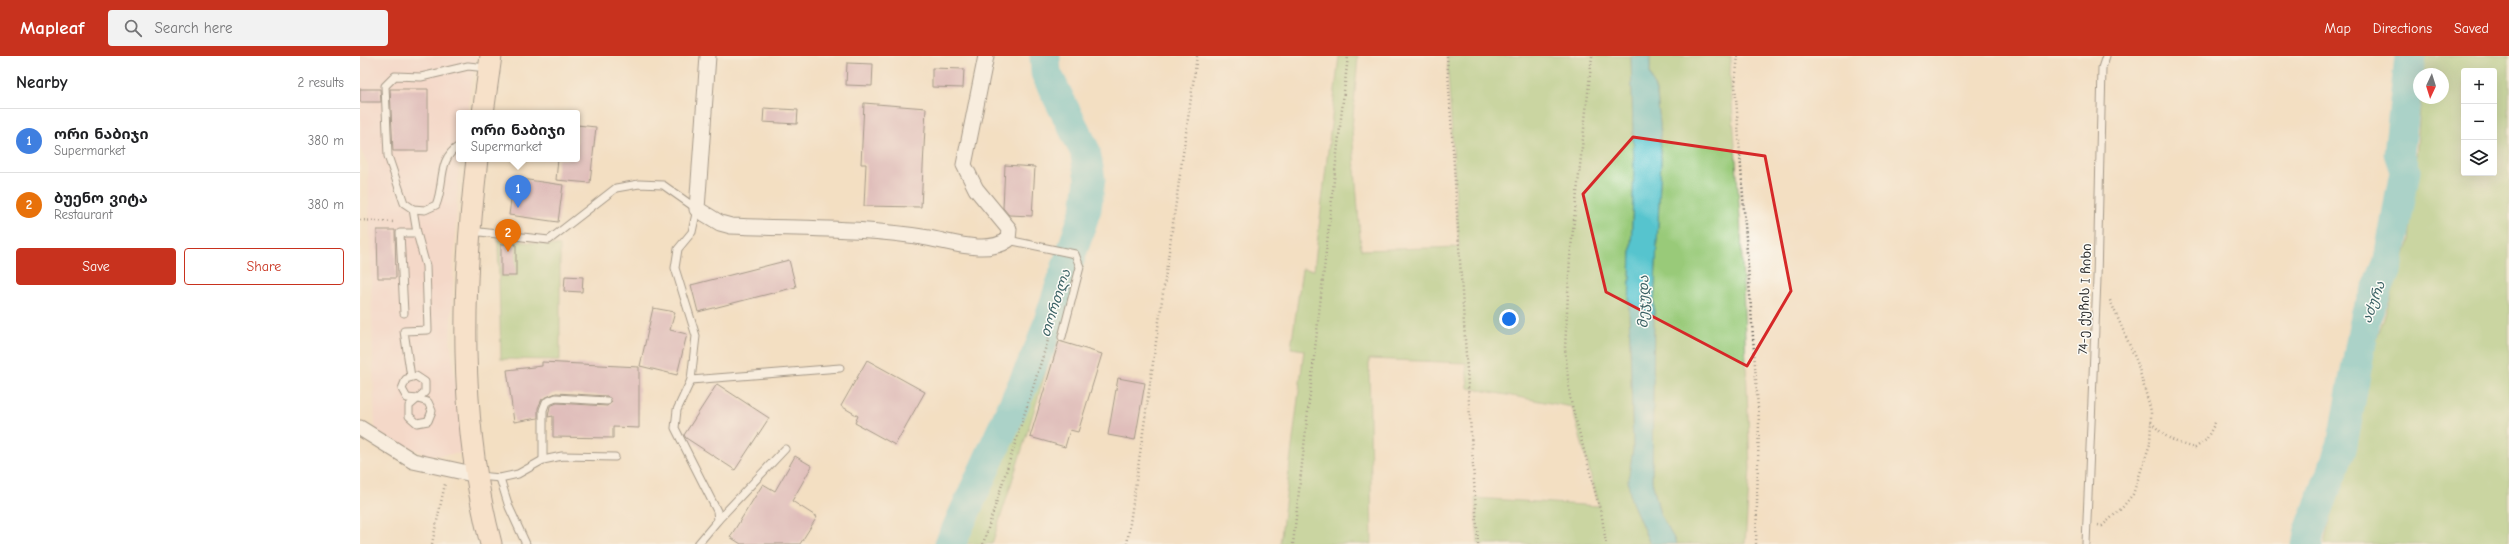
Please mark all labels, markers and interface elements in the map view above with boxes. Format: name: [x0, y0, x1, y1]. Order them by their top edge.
search box: [108, 10, 388, 46]
text: Mapleaf: [20, 17, 84, 39]
icon: search: [122, 17, 144, 39]
text: Search here: [154, 19, 233, 37]
text: Map: [2324, 20, 2351, 37]
text: Directions: [2373, 20, 2432, 37]
text: Saved: [2454, 20, 2489, 37]
north arrow: [2413, 68, 2449, 104]
map controls: [2461, 68, 2497, 176]
button: +: [2461, 68, 2497, 104]
text: Nearby: [16, 73, 67, 92]
text: 2 results: [297, 75, 344, 90]
button: −: [2461, 104, 2497, 140]
popup: [456, 110, 580, 162]
text: ორი ნაბიჯი: [471, 121, 565, 139]
text: ორი ნაბიჯი: [54, 125, 149, 143]
text: 1: [26, 133, 32, 148]
text: 380 m: [308, 133, 344, 148]
text: Supermarket: [471, 139, 542, 154]
button: layers: [2461, 140, 2497, 176]
text: Supermarket: [54, 143, 125, 158]
pin: 1: [505, 175, 531, 208]
text: ბუენო ვიტა: [54, 189, 148, 207]
text: 2: [26, 197, 32, 212]
text: 380 m: [308, 197, 344, 212]
text: Restaurant: [54, 207, 113, 222]
pin: 2: [495, 219, 521, 252]
street label: 74-ე ქუჩის I ჩიხი: [2075, 243, 2094, 355]
button: Save: [16, 248, 176, 285]
button: Share: [184, 248, 344, 285]
water label: თორთლა: [1037, 267, 1074, 339]
water label: მეჯუდა: [1635, 275, 1652, 329]
water label: აძურა: [2358, 279, 2389, 326]
your location: [1499, 309, 1519, 329]

